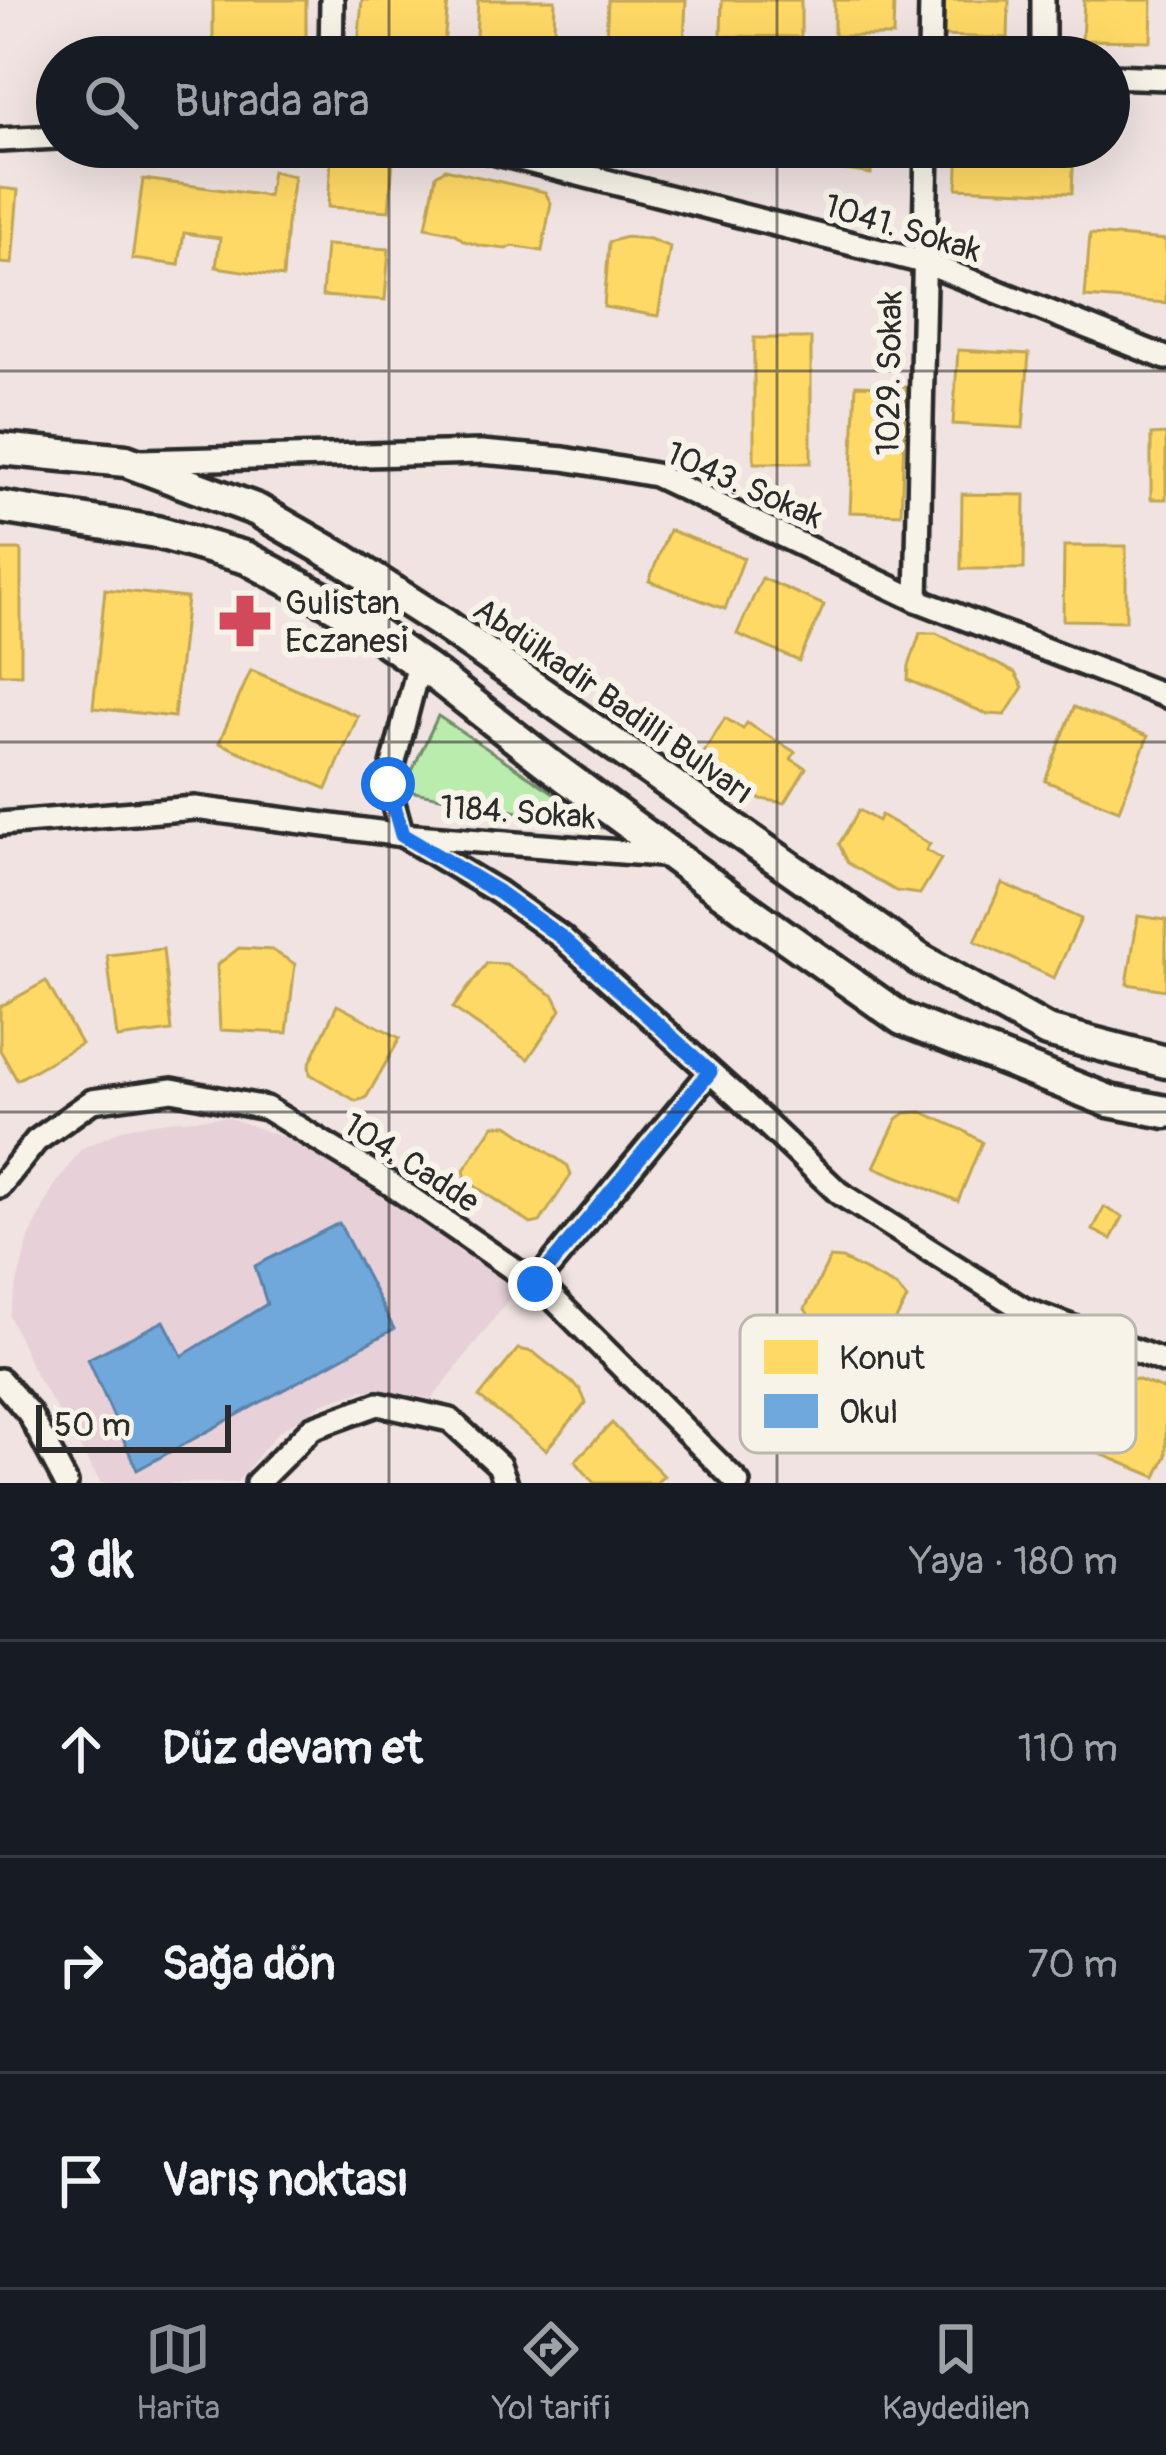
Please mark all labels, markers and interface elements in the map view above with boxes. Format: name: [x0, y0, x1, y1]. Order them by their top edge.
search box: [36, 36, 1130, 168]
icon: search: [78, 69, 144, 135]
text: Burada ara: [174, 74, 370, 130]
street label: 1041. Sokak: [819, 185, 986, 272]
street label: 1029. Sokak: [868, 290, 911, 456]
street label: 1043. Sokak: [660, 433, 829, 538]
place label: Gulistan Eczanesi: [285, 583, 408, 662]
street label: Abdülkadir Badilli Bulvarı: [465, 589, 761, 813]
pharmacy icon: Gulistan Eczanesi: [216, 592, 274, 650]
route start: [361, 757, 415, 811]
street label: 1184. Sokak: [439, 787, 597, 838]
street label: 104. Cadde: [336, 1104, 487, 1222]
route end: [508, 1257, 562, 1311]
legend: [740, 1315, 1136, 1453]
text: Konut: [839, 1338, 926, 1379]
text: Okul: [839, 1392, 898, 1433]
scale bar: [36, 1399, 231, 1452]
text: 50 m: [54, 1405, 131, 1446]
text: 3 dk: [48, 1529, 134, 1593]
text: Yaya · 180 m: [910, 1537, 1118, 1586]
icon: ahead: [48, 1716, 114, 1782]
text: Düz devam et: [162, 1721, 423, 1777]
text: 110 m: [1018, 1724, 1118, 1773]
icon: right: [48, 1932, 114, 1998]
text: Sağa dön: [162, 1937, 336, 1993]
text: 70 m: [1028, 1940, 1118, 1989]
icon: arrive: [48, 2148, 114, 2214]
text: Varış noktası: [162, 2153, 409, 2209]
tab: Harita: [136, 2316, 220, 2429]
tab: Yol tarifi: [492, 2316, 610, 2429]
tab: Kaydedilen: [882, 2316, 1030, 2429]

